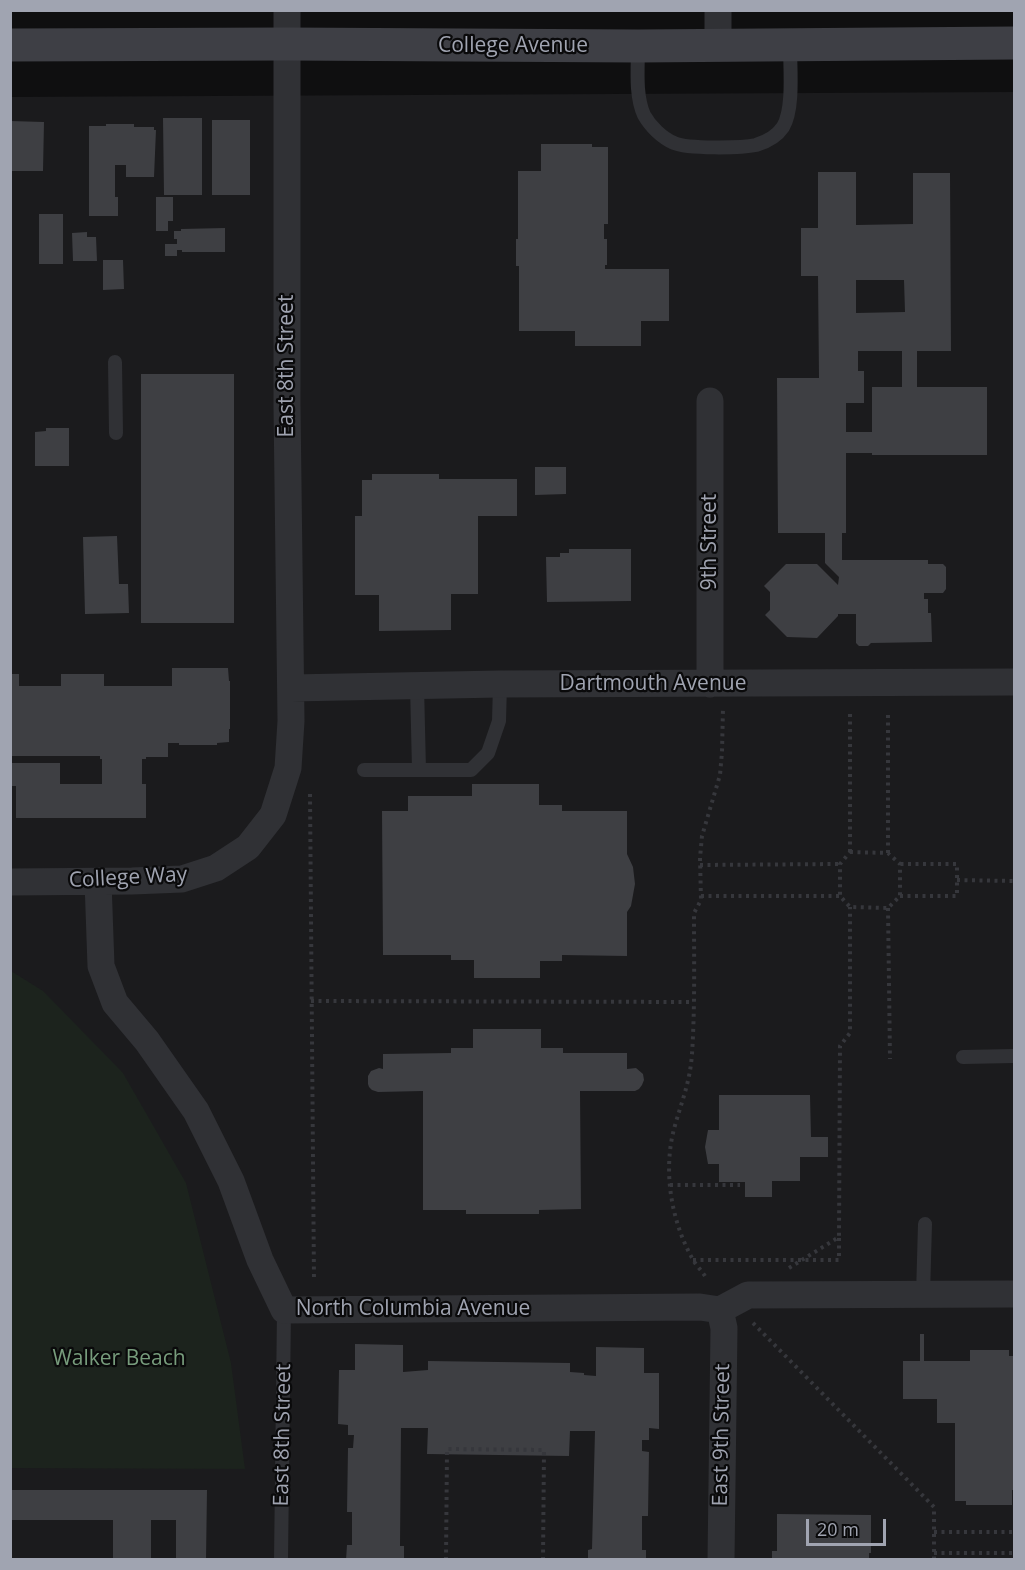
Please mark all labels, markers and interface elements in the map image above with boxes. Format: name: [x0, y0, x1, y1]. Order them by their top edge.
street label: College Avenue: [438, 33, 588, 59]
street label: East 8th Street: [274, 295, 300, 437]
street label: 9th Street: [697, 494, 723, 590]
street label: Dartmouth Avenue: [560, 671, 746, 697]
street label: College Way: [68, 862, 188, 894]
street label: North Columbia Avenue: [296, 1296, 530, 1322]
park label: Walker Beach: [52, 1346, 186, 1372]
street label: East 8th Street: [269, 1363, 297, 1507]
street label: East 9th Street: [708, 1363, 736, 1507]
scale bar: [809, 1507, 888, 1545]
text: 20 m: [817, 1517, 859, 1541]

